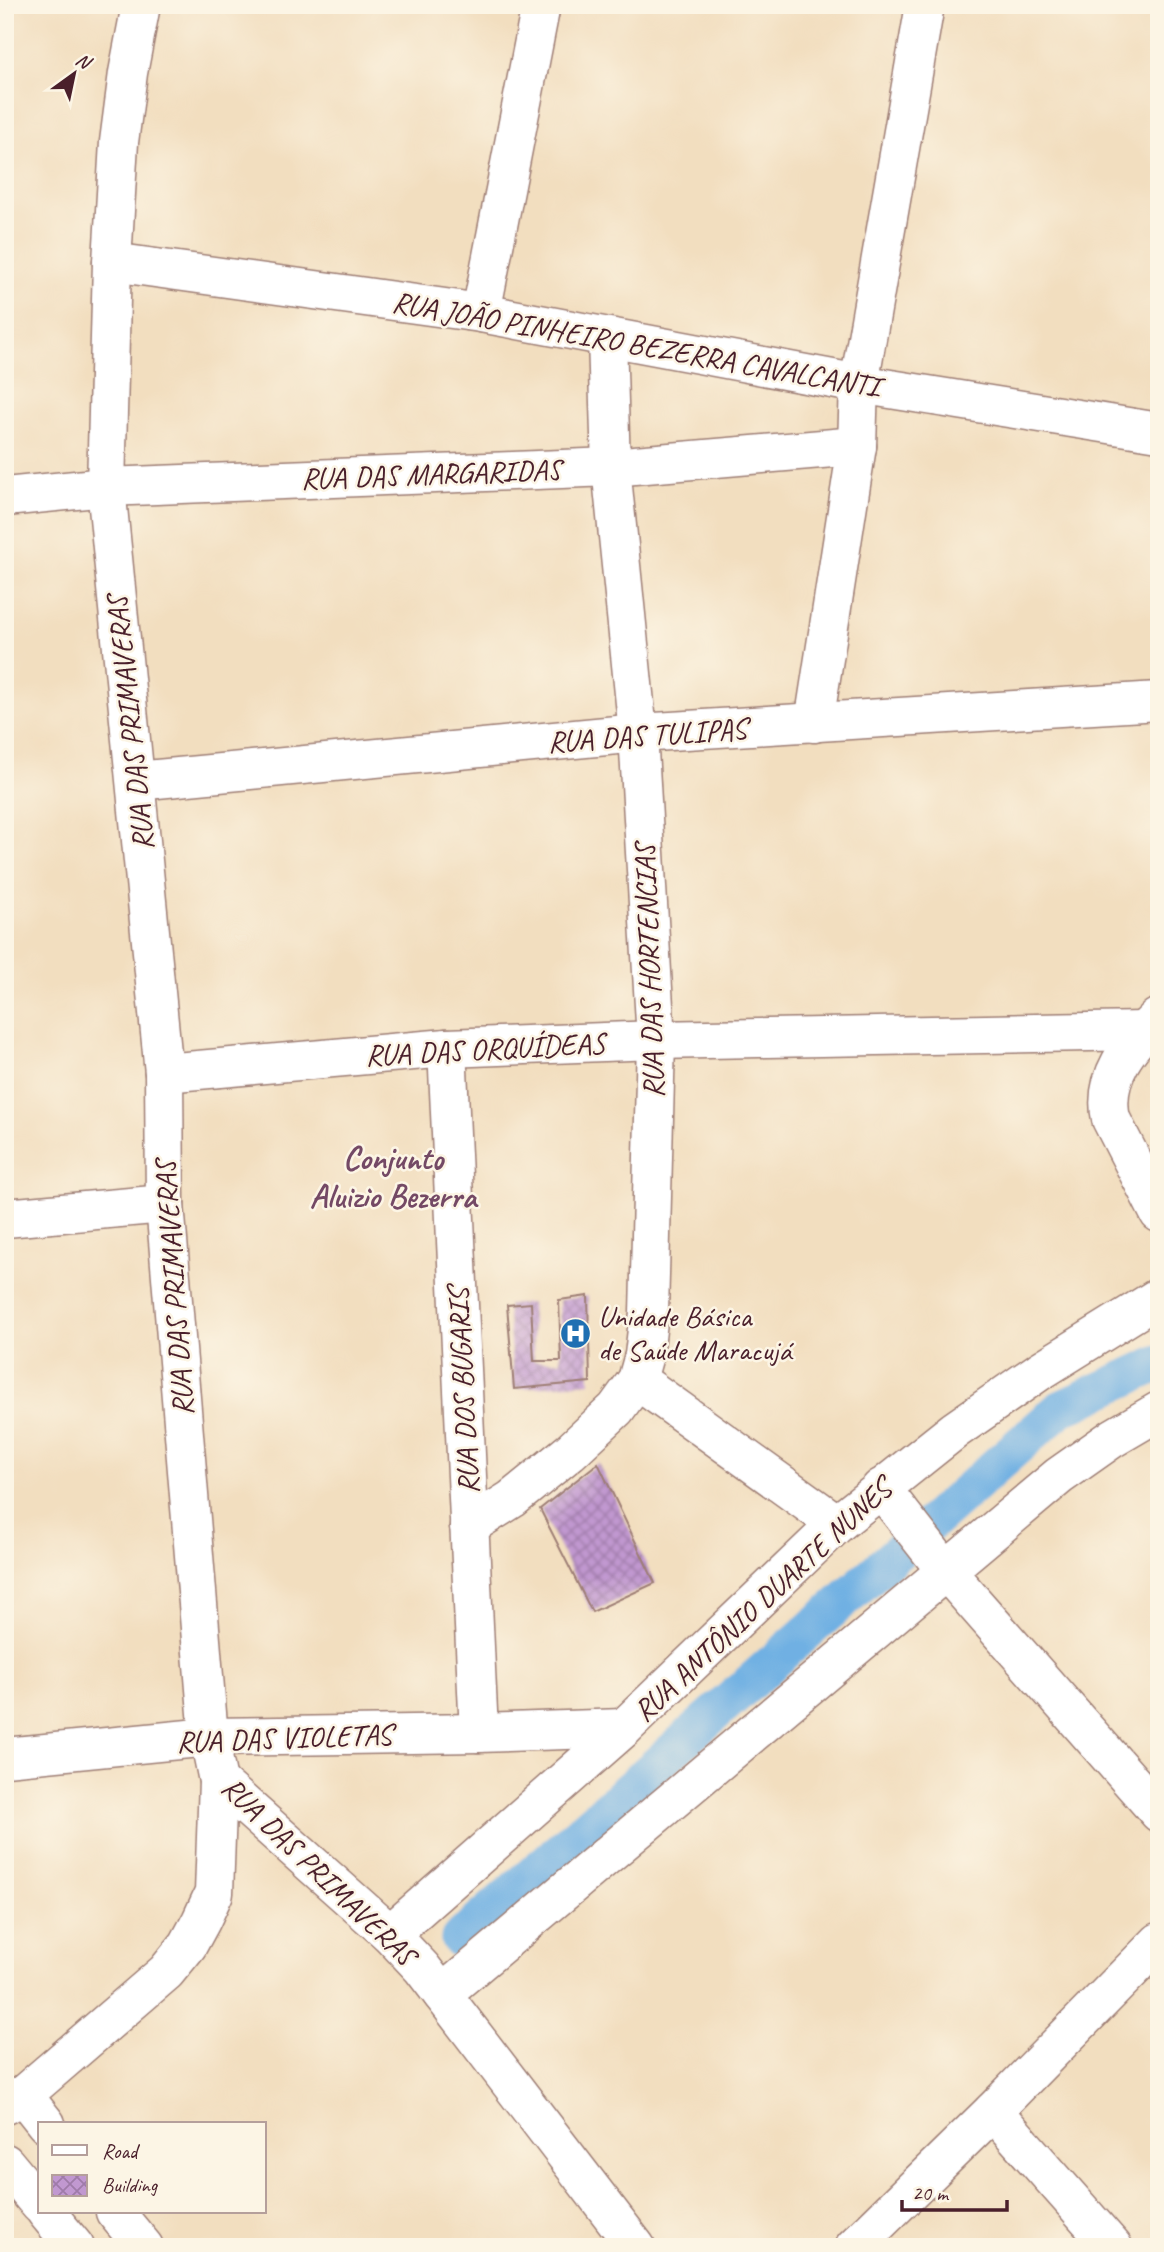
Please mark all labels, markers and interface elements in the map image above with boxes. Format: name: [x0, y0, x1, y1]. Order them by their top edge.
north arrow: [38, 38, 108, 108]
text: N: [71, 47, 97, 76]
street label: RUA JOÃO PINHEIRO BEZERRA CAVALCANTI: [389, 282, 888, 407]
street label: RUA DAS MARGARIDAS: [300, 450, 566, 498]
street label: RUA DAS PRIMAVERAS: [97, 589, 162, 852]
street label: RUA DAS TULIPAS: [546, 709, 753, 761]
street label: RUA DAS HORTENCIAS: [625, 839, 672, 1099]
street label: RUA DAS ORQUÍDEAS: [364, 1024, 609, 1074]
district label: Conjunto Aluizio Bezerra: [310, 1137, 478, 1217]
street label: RUA DAS PRIMAVERAS: [146, 1155, 202, 1417]
street label: RUA DOS BUGARIS: [438, 1282, 487, 1495]
place label: Unidade Básica de Saúde Maracujá: [598, 1297, 794, 1369]
hospital icon: Unidade Básica de Saúde Maracujá: [558, 1316, 592, 1350]
street label: RUA ANTÔNIO DUARTE NUNES: [625, 1467, 903, 1730]
street label: RUA DAS VIOLETAS: [176, 1715, 398, 1761]
street label: RUA DAS PRIMAVERAS: [214, 1768, 427, 1977]
legend: [38, 2122, 266, 2214]
text: Road: [102, 2138, 141, 2164]
scale bar: [902, 2168, 1006, 2212]
text: Building: [102, 2172, 159, 2198]
text: 20 m: [912, 2180, 950, 2206]

